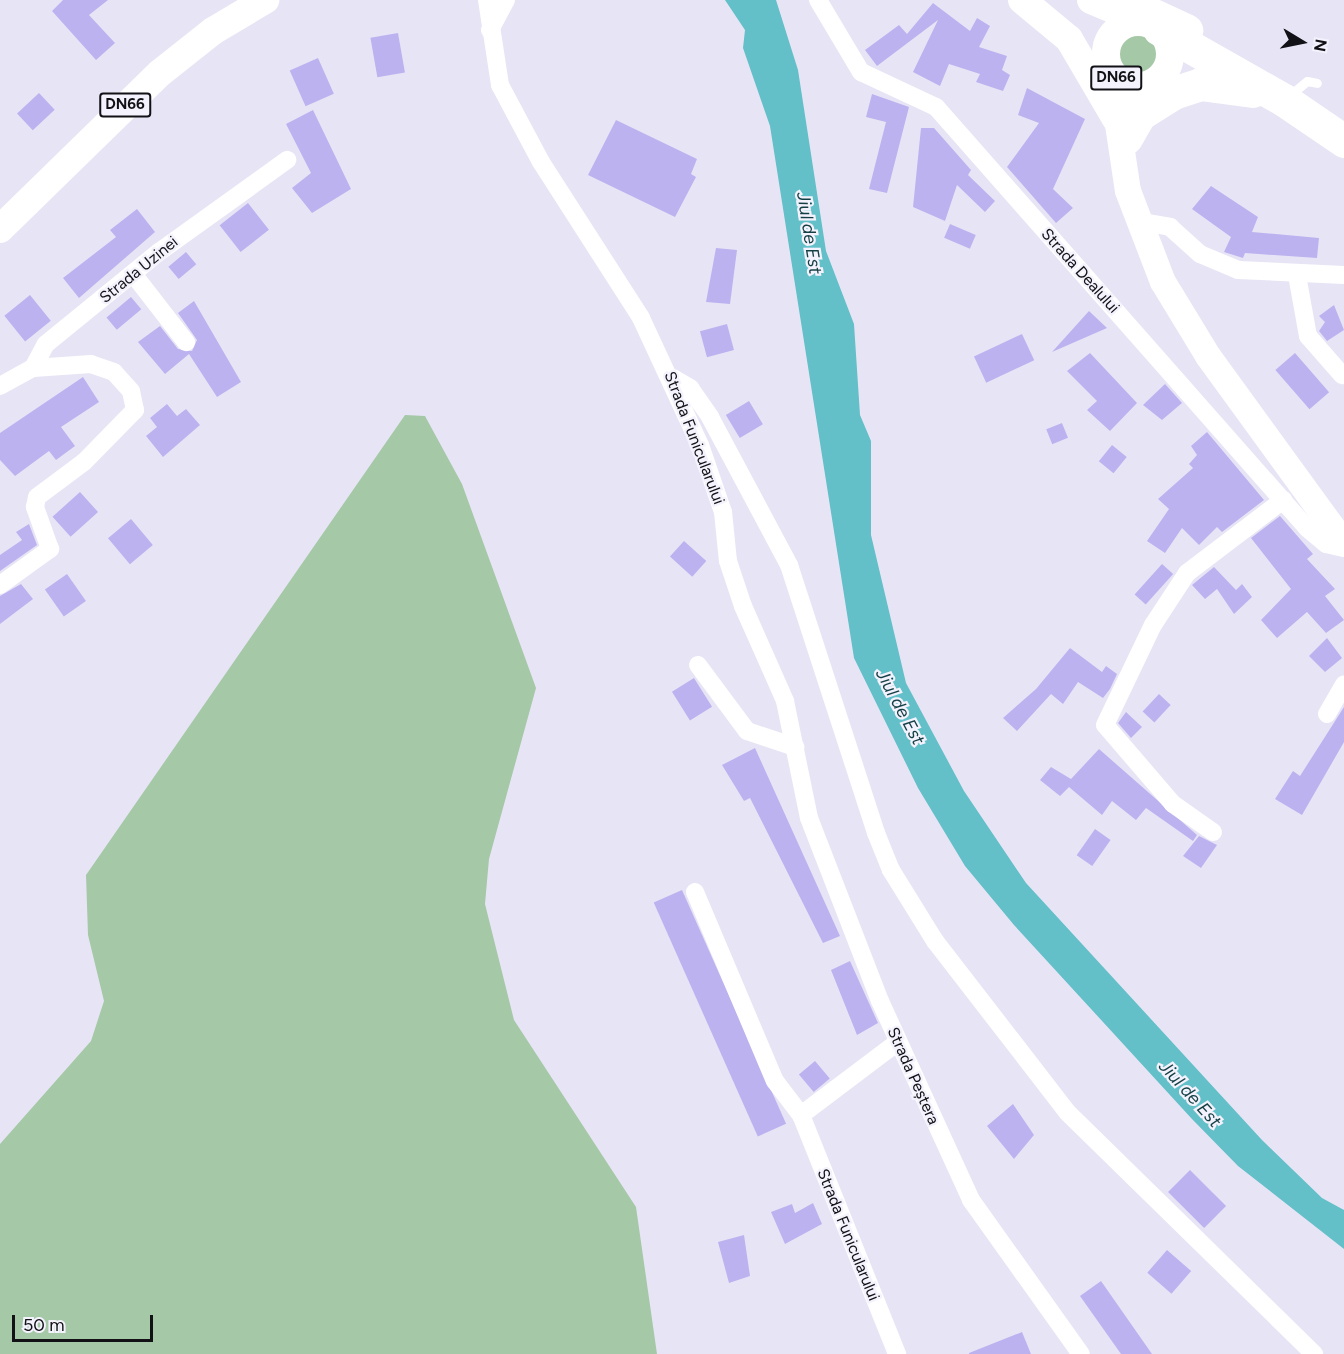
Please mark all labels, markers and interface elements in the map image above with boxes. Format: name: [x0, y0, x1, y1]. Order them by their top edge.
north arrow: [1272, 12, 1332, 72]
text: N: [1310, 37, 1331, 53]
road number: DN66: [1089, 66, 1143, 90]
road number: DN66: [98, 93, 152, 117]
water label: Jiul de Est: [792, 190, 826, 276]
street label: Strada Dealului: [1037, 225, 1123, 317]
street label: Strada Uzinei: [96, 233, 182, 307]
street label: Strada Funicularului: [660, 369, 728, 507]
water label: Jiul de Est: [871, 665, 929, 749]
street label: Strada Peștera: [883, 1024, 943, 1128]
water label: Jiul de Est: [1154, 1056, 1226, 1132]
street label: Strada Funicularului: [813, 1166, 883, 1304]
scale bar: [15, 1303, 156, 1341]
text: 50 m: [23, 1314, 65, 1336]

